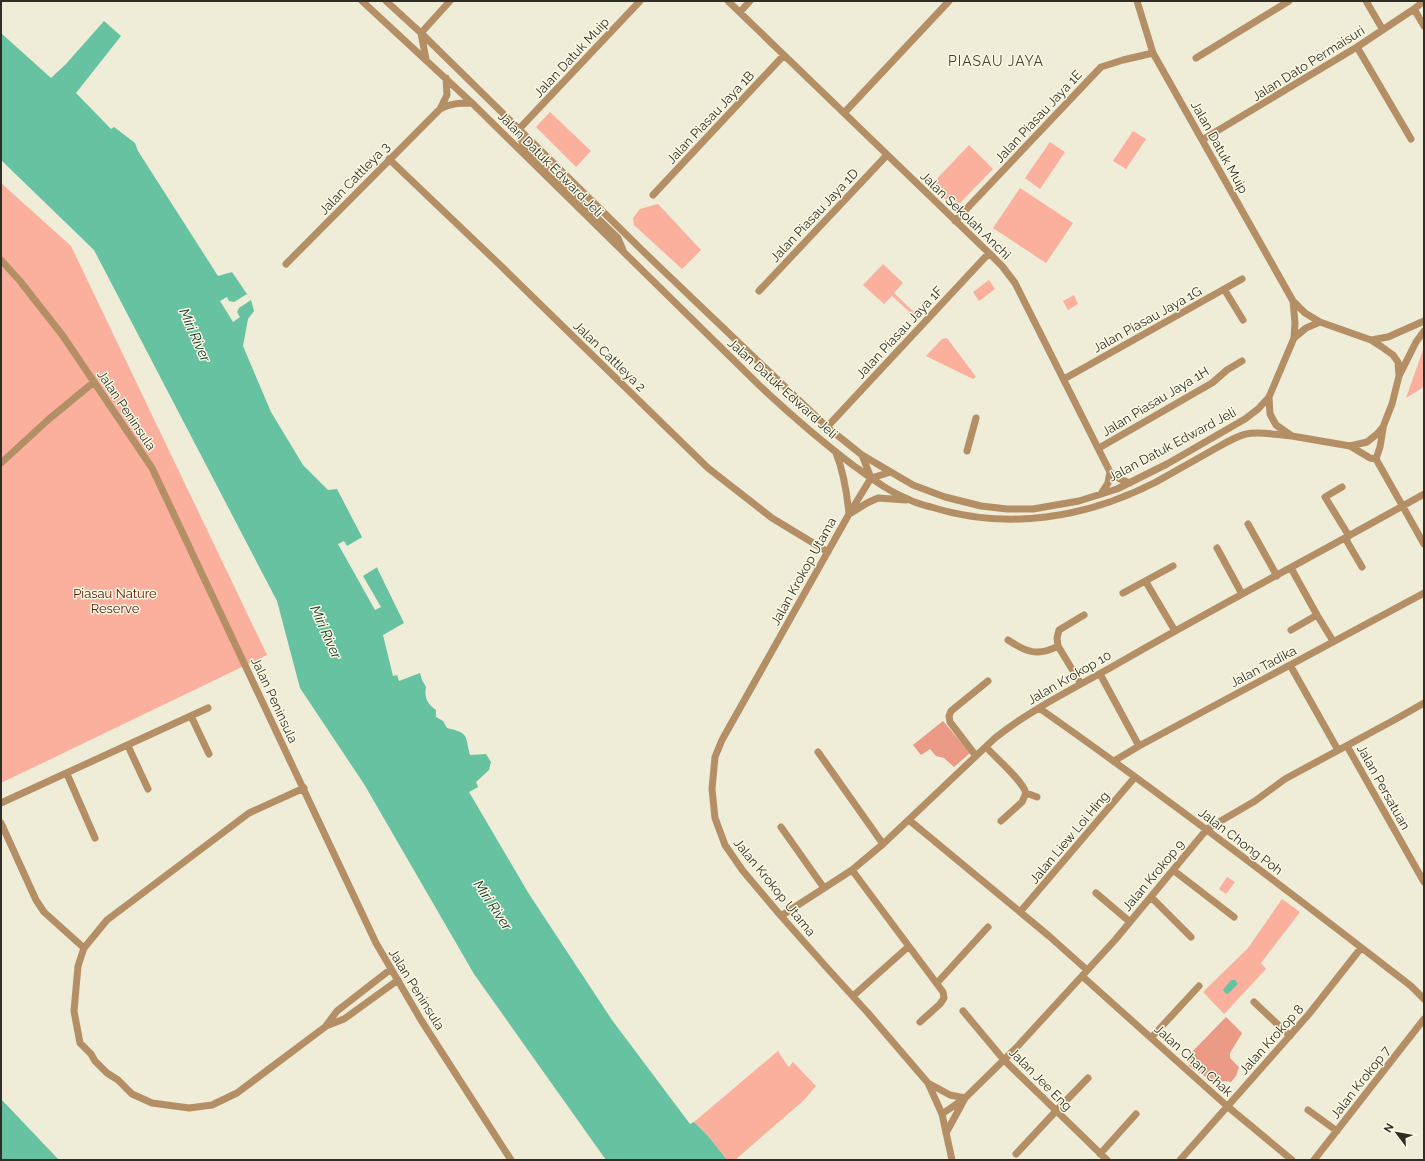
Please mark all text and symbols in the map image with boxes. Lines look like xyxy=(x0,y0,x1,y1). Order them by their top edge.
street label: Jalan Datuk Muip xyxy=(531,14,612,100)
street label: Jalan Dato Permaisuri xyxy=(1249,23,1367,104)
district label: PIASAU JAYA xyxy=(948,53,1044,69)
street label: Jalan Piasau Jaya 1E xyxy=(992,67,1085,166)
street label: Jalan Piasau Jaya 1B xyxy=(664,68,757,167)
street label: Jalan Datuk Muip xyxy=(1188,98,1251,196)
street label: Jalan Datuk Edward Jeli xyxy=(495,109,606,220)
street label: Jalan Cattleya 3 xyxy=(316,139,393,218)
street label: Jalan Piasau Jaya 1D xyxy=(767,166,861,265)
street label: Jalan Sekolah Anchi xyxy=(917,168,1014,262)
street label: Jalan Piasau Jaya 1F xyxy=(853,283,946,381)
street label: Jalan Piasau Jaya 1G xyxy=(1090,283,1204,356)
water label: Miri River xyxy=(176,306,214,365)
street label: Jalan Cattleya 2 xyxy=(570,318,649,395)
street label: Jalan Datuk Edward Jeli xyxy=(725,335,841,442)
street label: Jalan Piasau Jaya 1H xyxy=(1099,364,1212,439)
street label: Jalan Peninsula xyxy=(94,368,159,453)
street label: Jalan Datuk Edward Jeli xyxy=(1106,404,1239,484)
street label: Jalan Krokop Utama xyxy=(768,515,839,628)
park label: Piasau Nature Reserve xyxy=(73,586,157,616)
water label: Miri River xyxy=(307,603,345,662)
street label: Jalan Tadika xyxy=(1228,643,1299,690)
street label: Jalan Krokop 10 xyxy=(1025,647,1114,708)
street label: Jalan Peninsula xyxy=(248,655,301,746)
street label: Jalan Persatuan xyxy=(1354,742,1413,832)
street label: Jalan Liew Loi Hing xyxy=(1027,788,1112,886)
street label: Jalan Chong Poh xyxy=(1196,805,1286,878)
street label: Jalan Krokop Utama xyxy=(731,836,819,939)
street label: Jalan Krokop 9 xyxy=(1119,836,1188,914)
water label: Miri River xyxy=(470,877,516,934)
street label: Jalan Peninsula xyxy=(386,946,448,1033)
street label: Jalan Krokop 8 xyxy=(1236,1001,1307,1077)
street label: Jalan Chan Chak xyxy=(1152,1021,1236,1099)
street label: Jalan Krokop 7 xyxy=(1327,1043,1393,1122)
street label: Jalan Jee Eng xyxy=(1006,1045,1075,1114)
north arrow xyxy=(1377,1113,1417,1153)
text: N xyxy=(1381,1121,1397,1135)

